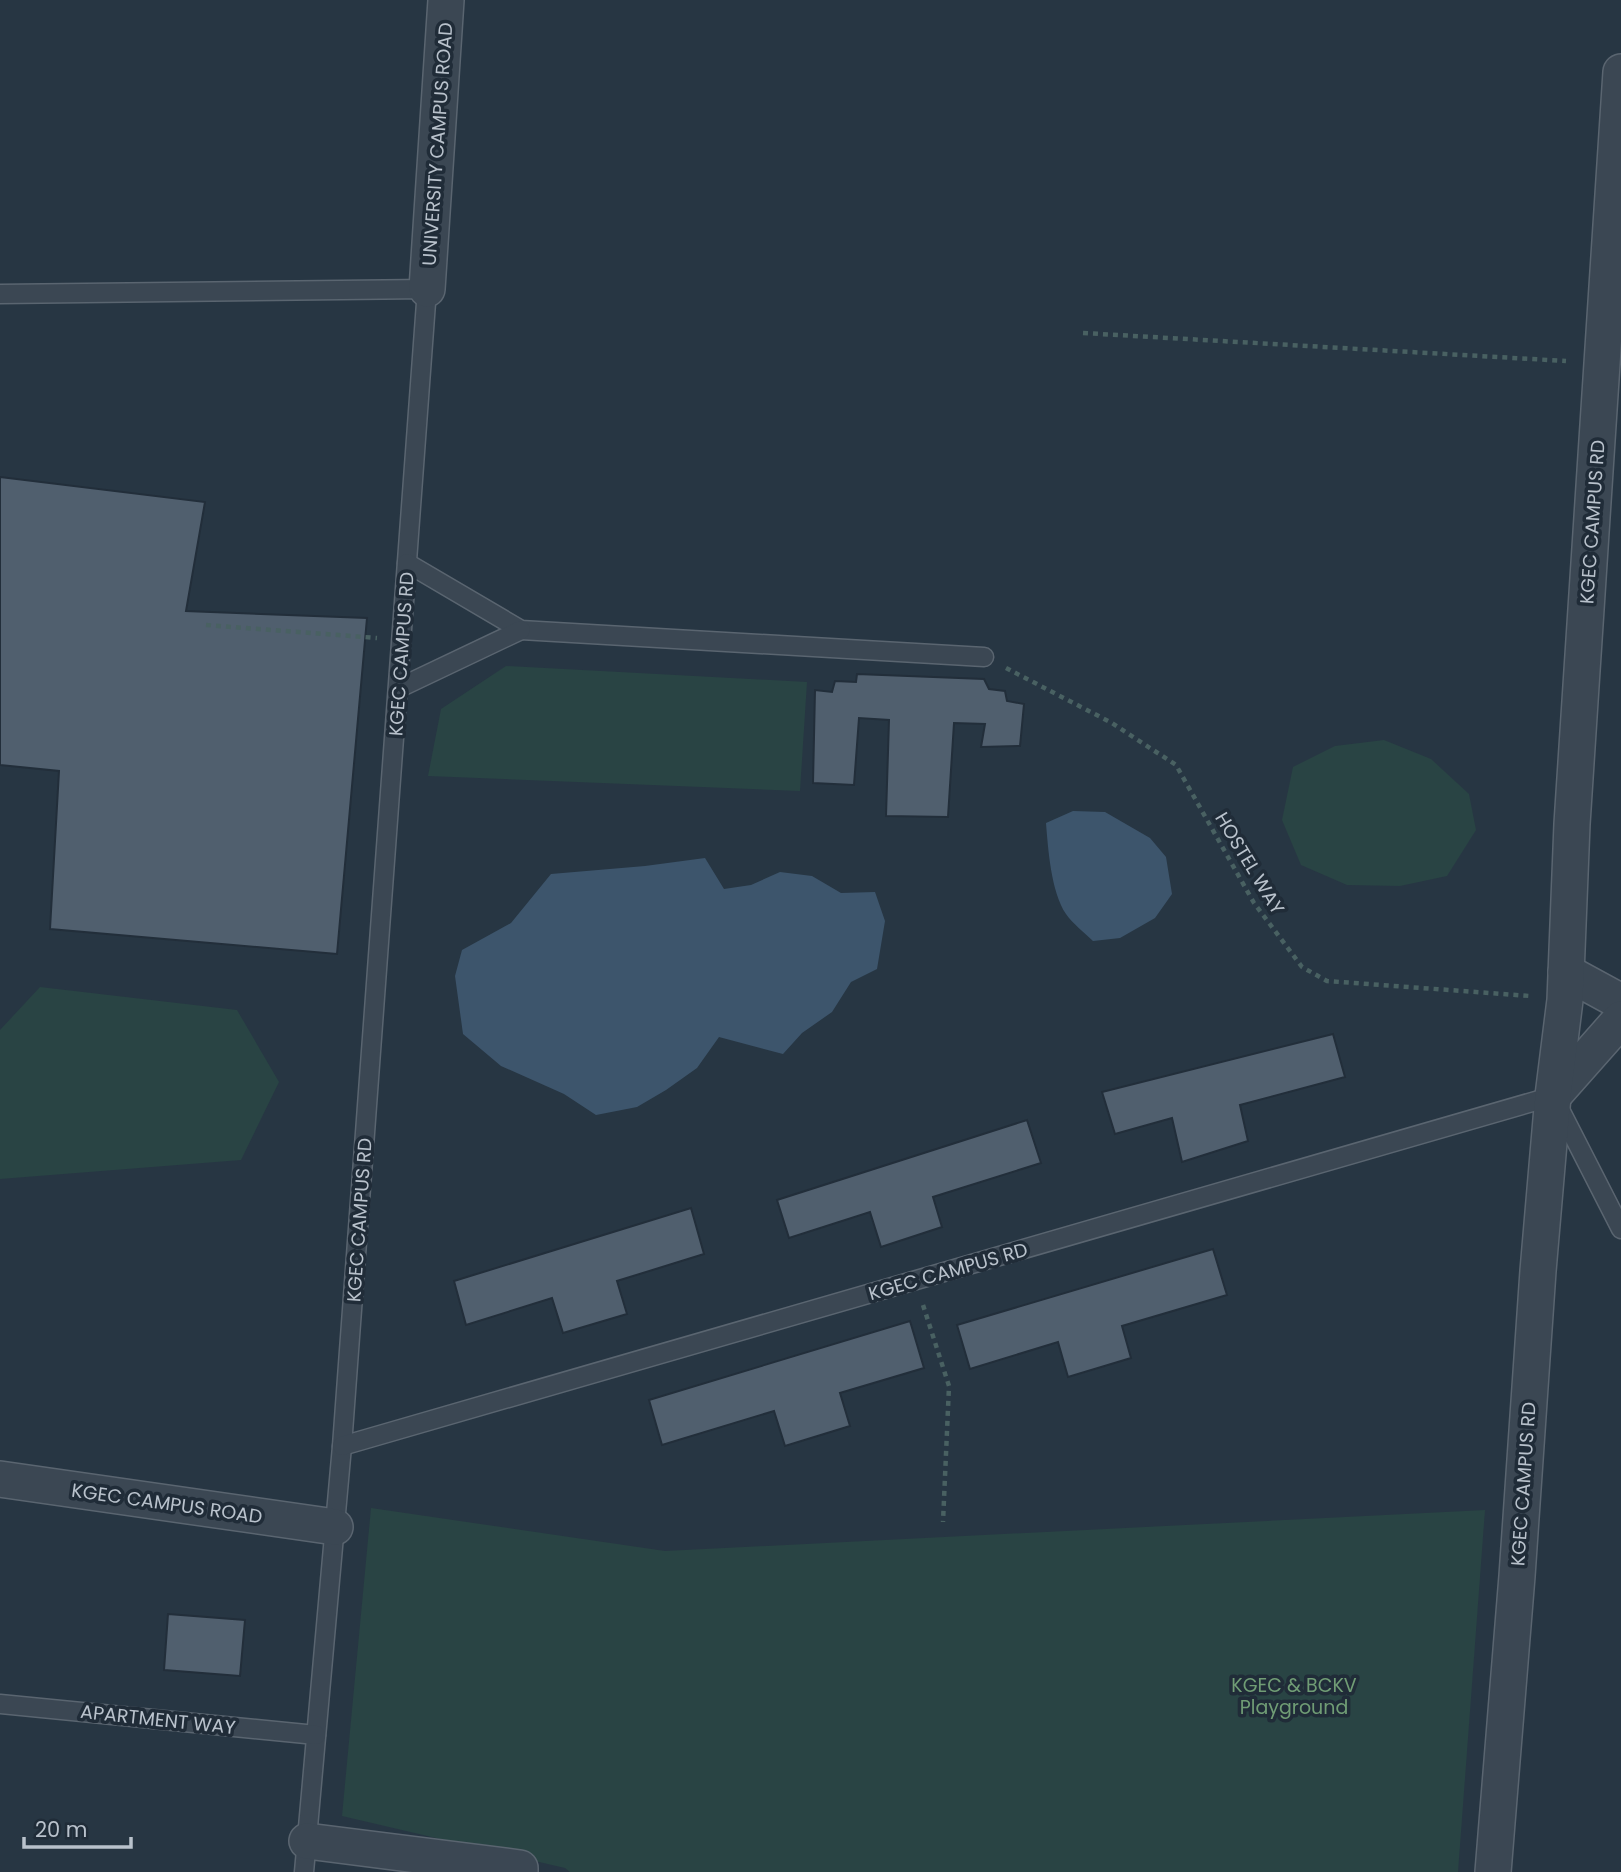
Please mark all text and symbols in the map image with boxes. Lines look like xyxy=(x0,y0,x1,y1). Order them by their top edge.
street label: UNIVERSITY CAMPUS ROAD xyxy=(416,21,459,267)
street label: KGEC CAMPUS RD xyxy=(1573,439,1612,605)
street label: KGEC CAMPUS RD xyxy=(382,571,421,737)
street label: HOSTEL WAY xyxy=(1208,807,1291,919)
street label: KGEC CAMPUS RD xyxy=(340,1137,379,1303)
street label: KGEC CAMPUS RD xyxy=(865,1236,1031,1307)
street label: KGEC CAMPUS RD xyxy=(1504,1401,1543,1567)
street label: KGEC CAMPUS ROAD xyxy=(70,1477,264,1530)
park label: KGEC & BCKV Playground xyxy=(1231,1672,1357,1721)
street label: APARTMENT WAY xyxy=(79,1698,237,1741)
scale bar xyxy=(24,1806,131,1850)
text: 20 m xyxy=(35,1815,88,1844)

